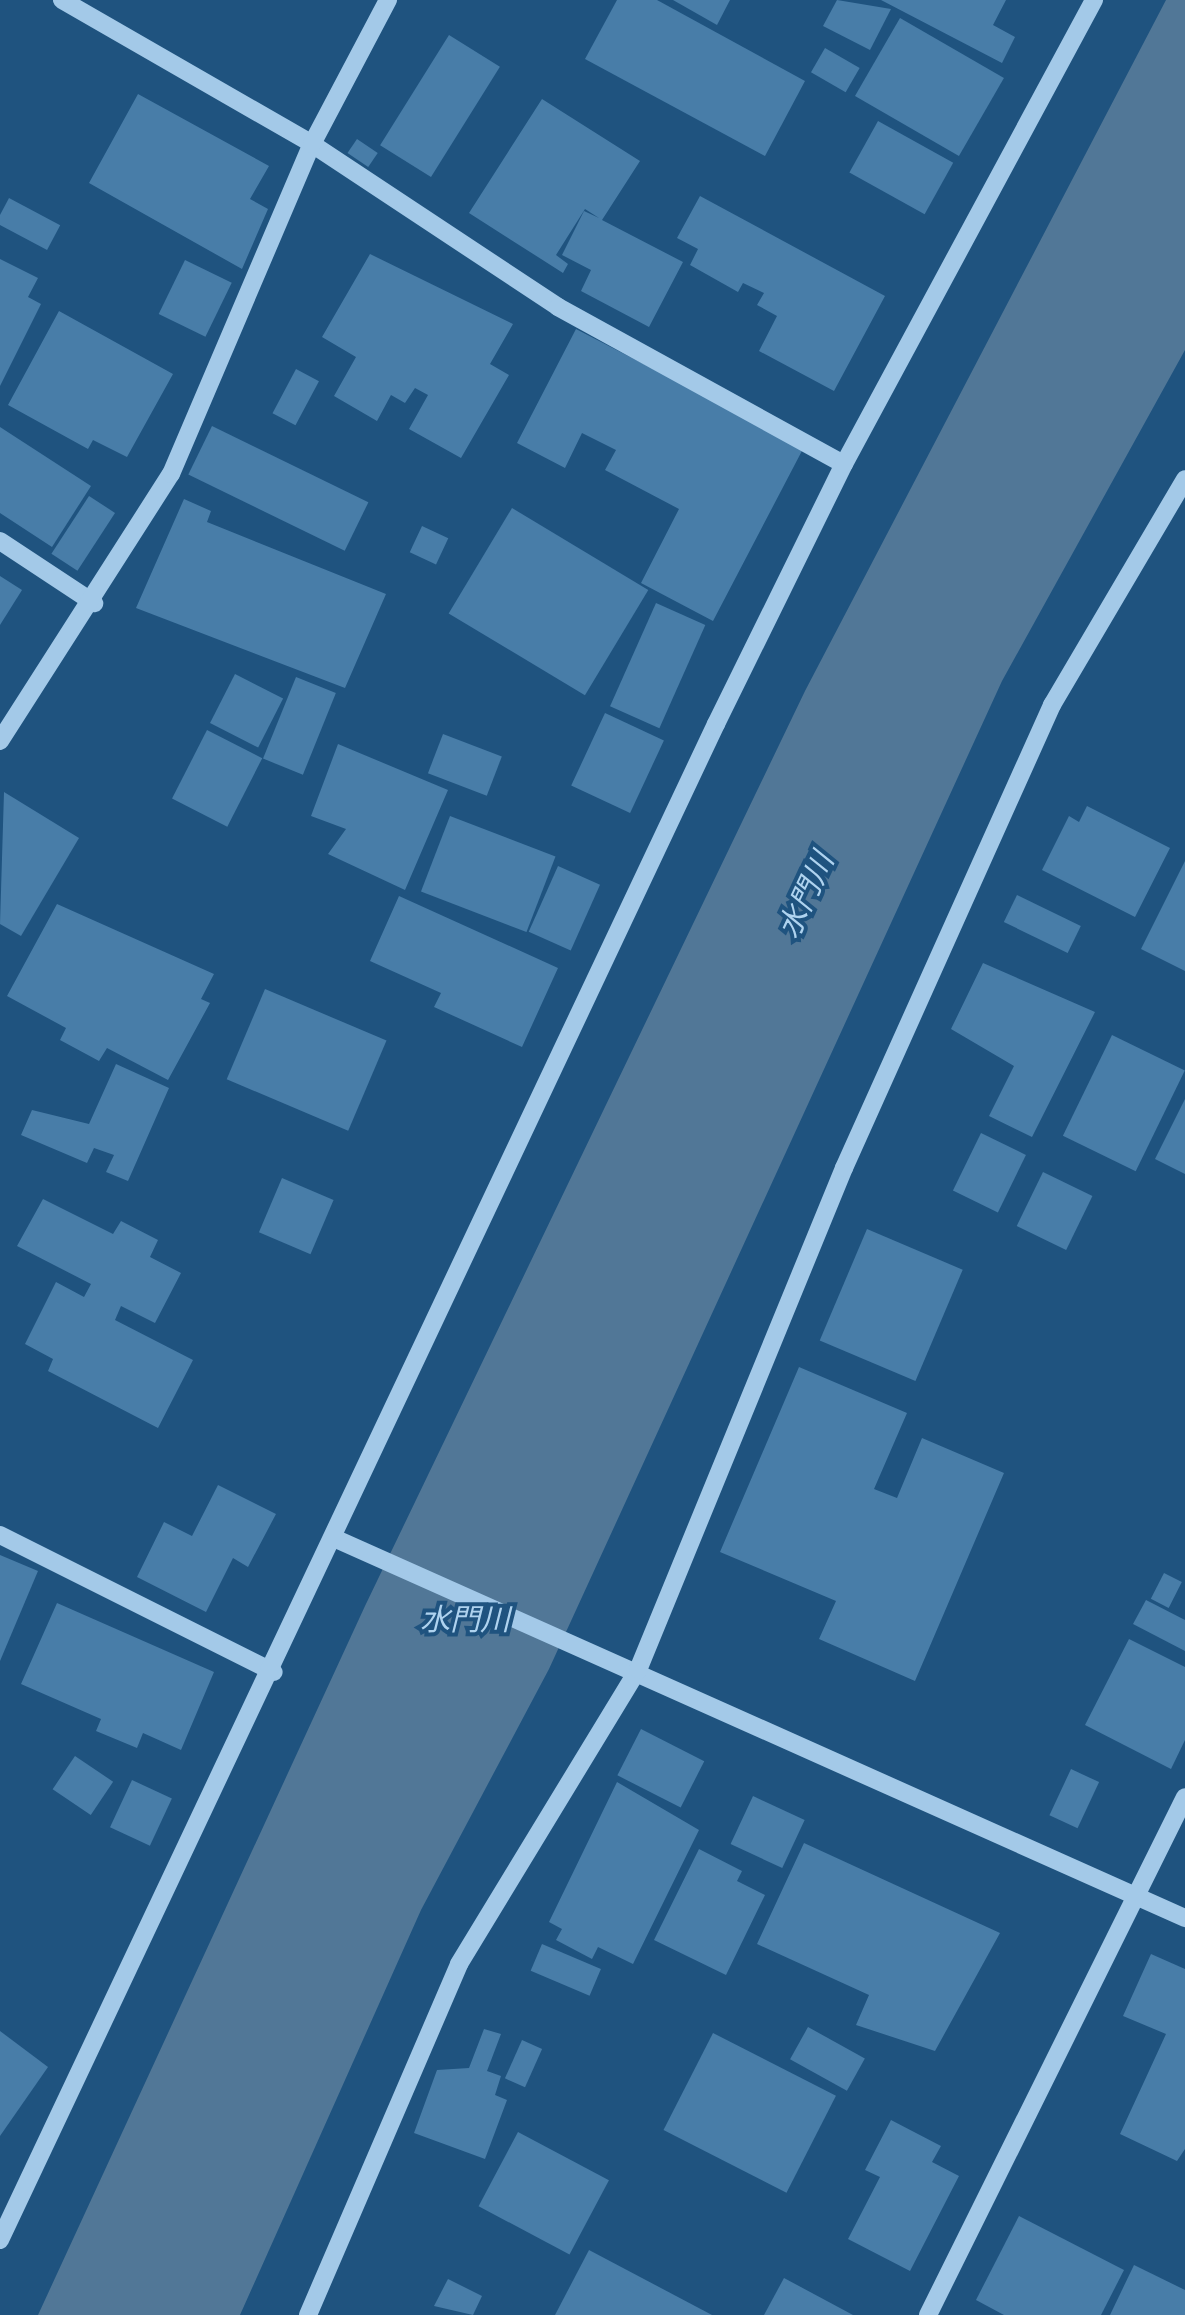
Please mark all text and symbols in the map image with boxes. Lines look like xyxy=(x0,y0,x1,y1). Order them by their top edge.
water label: 水門川 xyxy=(772,848,842,944)
water label: 水門川 xyxy=(420,1603,510,1639)

